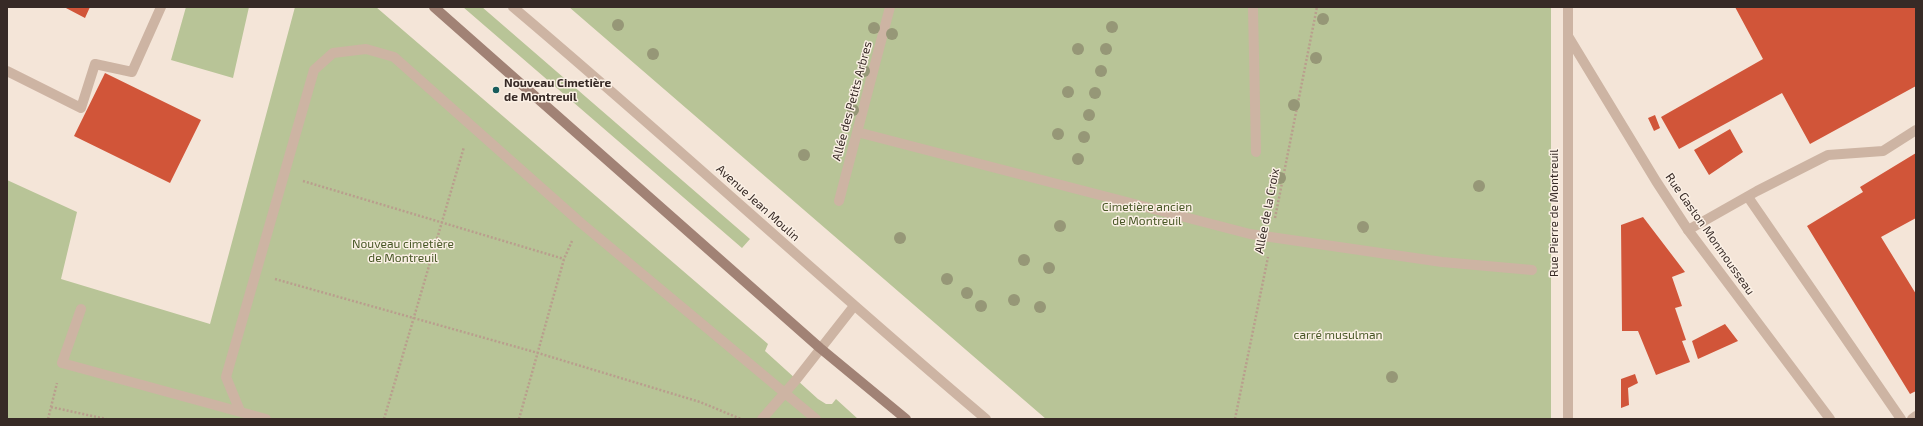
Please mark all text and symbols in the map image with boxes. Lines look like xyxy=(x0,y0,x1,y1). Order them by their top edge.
street label: Allée des Petits Arbres xyxy=(829,40,875,162)
place label: Nouveau Cimetière de Montreuil xyxy=(504,76,611,104)
marker: Nouveau Cimetière de Montreuil xyxy=(491,85,501,95)
street label: Rue Pierre de Montreuil xyxy=(1547,149,1561,277)
street label: Avenue Jean Moulin xyxy=(713,162,803,244)
street label: Allée de la Croix xyxy=(1252,167,1282,255)
street label: Rue Gaston Monmousseau xyxy=(1662,170,1758,298)
park label: Cimetière ancien de Montreuil xyxy=(1102,200,1192,228)
park label: Nouveau cimetière de Montreuil xyxy=(352,237,454,265)
park label: carré musulman xyxy=(1294,328,1382,342)

